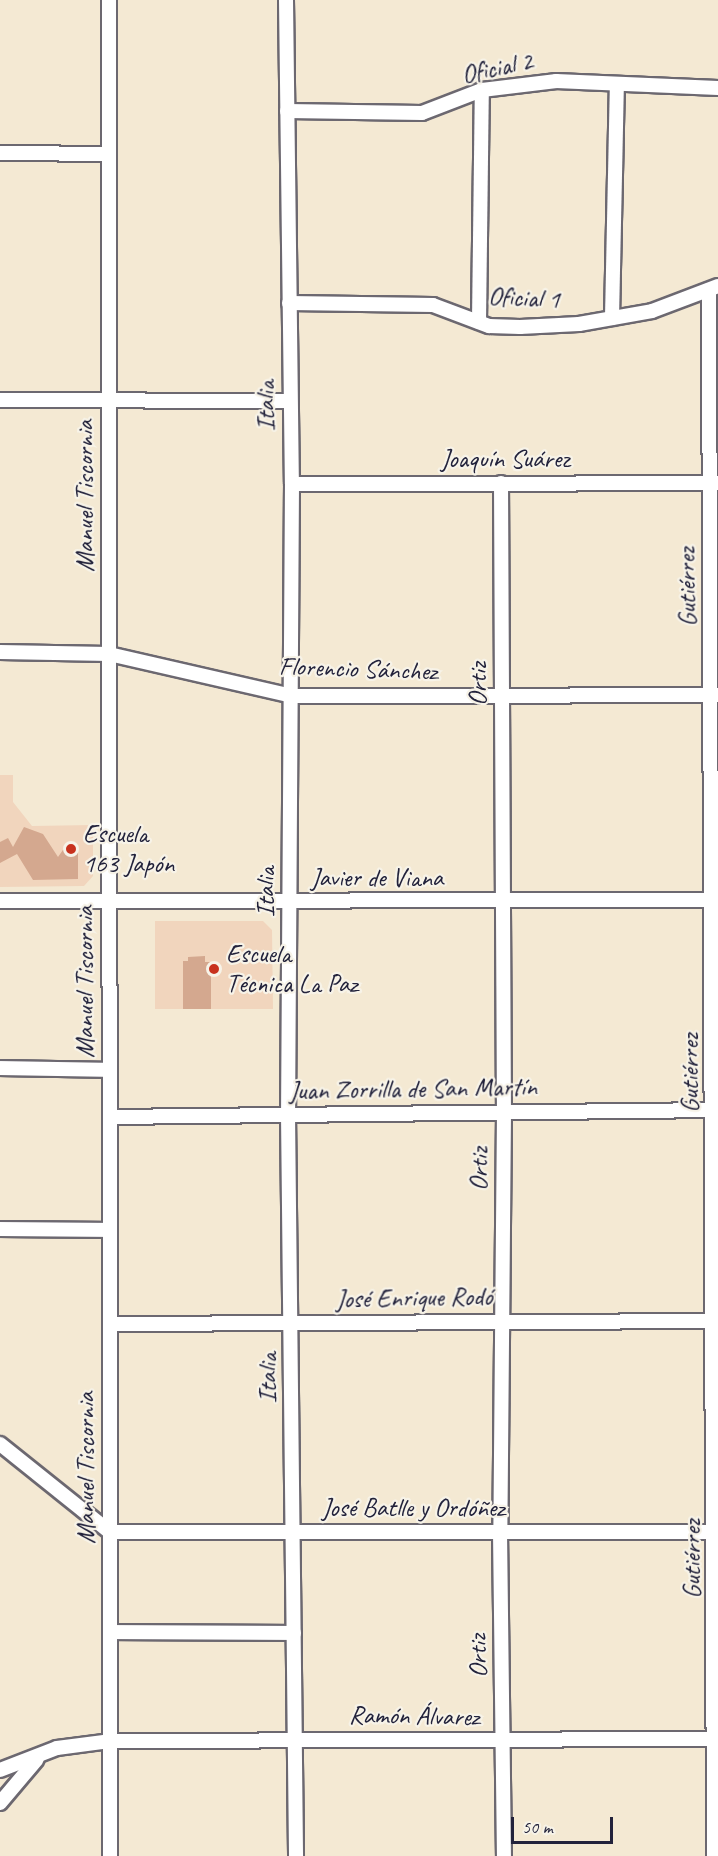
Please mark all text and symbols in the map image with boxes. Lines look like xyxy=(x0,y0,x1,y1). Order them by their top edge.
street label: Oficial 2 xyxy=(459,45,535,91)
street label: Oficial 1 xyxy=(487,281,561,315)
street label: Italia xyxy=(250,380,282,432)
street label: Manuel Tiscornia xyxy=(69,420,101,572)
street label: Joaquín Suárez xyxy=(441,443,569,475)
street label: Gutiérrez xyxy=(671,547,703,627)
street label: Florencio Sánchez xyxy=(278,651,438,687)
street label: Ortiz xyxy=(462,662,494,706)
place label: Escuela 163 Japón xyxy=(83,818,174,880)
marker: Escuela 163 Japón xyxy=(64,842,78,856)
street label: Javier de Viana xyxy=(311,862,443,894)
street label: Italia xyxy=(250,867,282,917)
street label: Manuel Tiscornia xyxy=(69,906,101,1058)
place label: Escuela Técnica La Paz xyxy=(226,938,358,1000)
marker: Escuela Técnica La Paz xyxy=(207,962,221,976)
street label: Gutiérrez xyxy=(674,1033,706,1113)
street label: Juan Zorrilla de San Martín xyxy=(289,1071,537,1107)
street label: Ortiz xyxy=(463,1147,495,1191)
street label: José Enrique Rodó xyxy=(335,1281,493,1315)
street label: Italia xyxy=(252,1353,284,1403)
street label: Manuel Tiscornia xyxy=(70,1392,102,1544)
street label: José Batlle y Ordóñez xyxy=(322,1492,504,1524)
street label: Gutiérrez xyxy=(676,1519,708,1599)
street label: Ortiz xyxy=(462,1634,494,1678)
street label: Ramón Álvarez xyxy=(349,1699,479,1733)
scale bar xyxy=(514,1805,616,1843)
text: 50 m xyxy=(522,1816,553,1838)

